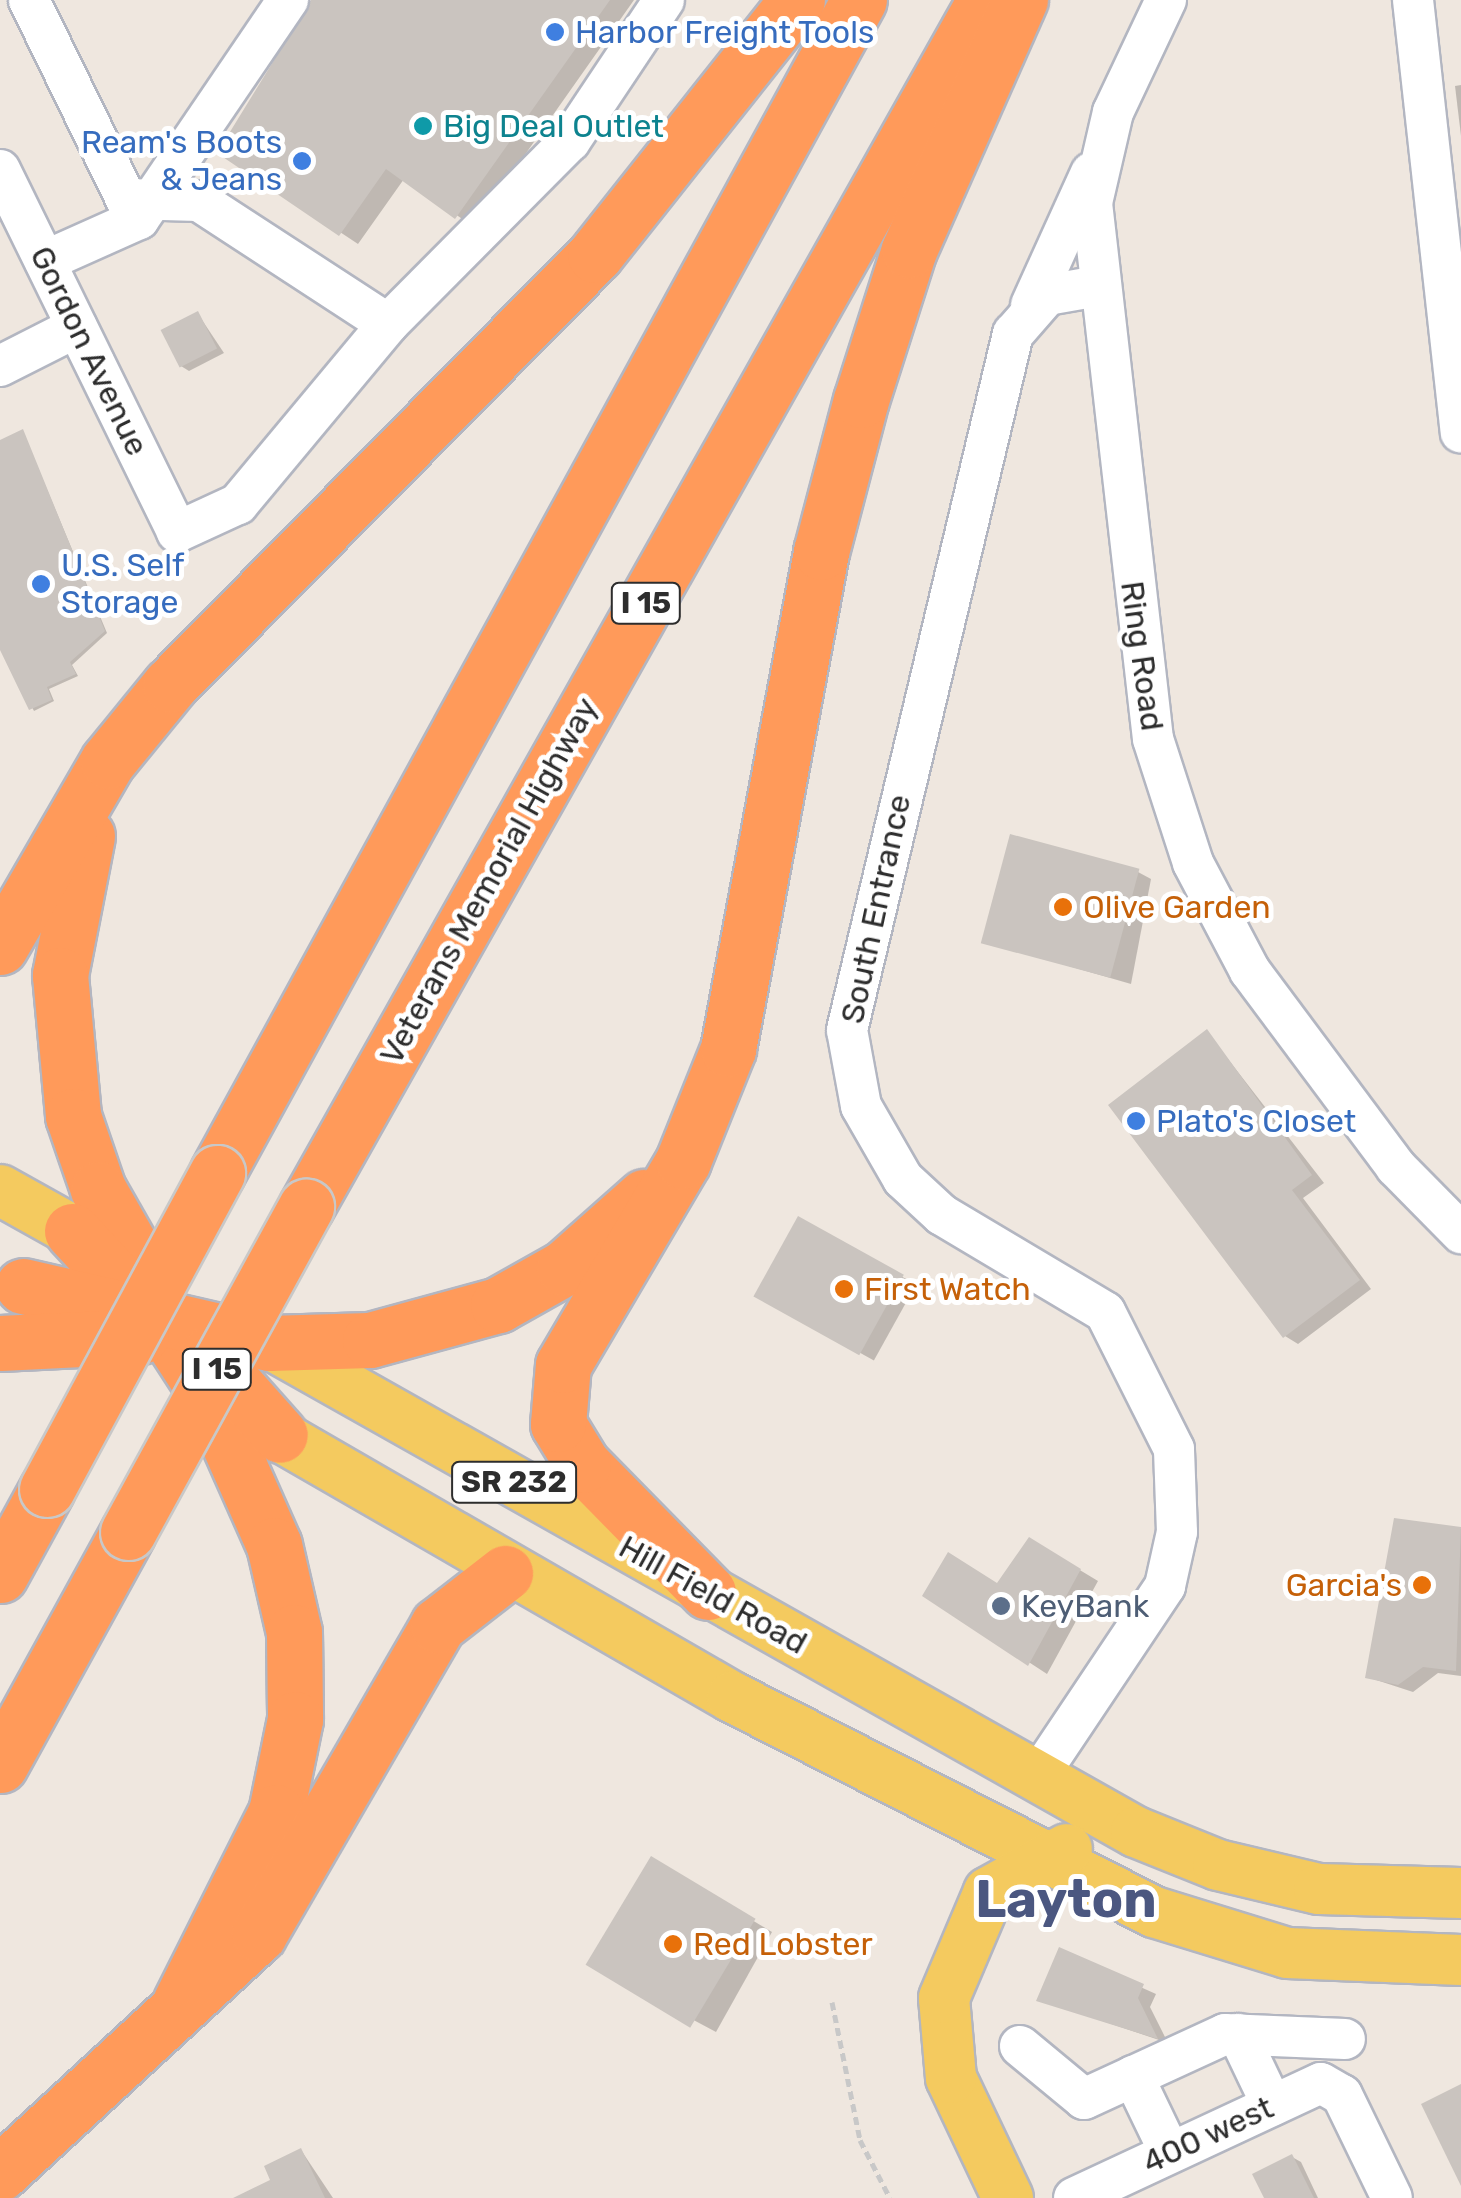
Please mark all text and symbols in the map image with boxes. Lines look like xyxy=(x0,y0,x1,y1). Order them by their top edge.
place label: Harbor Freight Tools xyxy=(575,13,876,51)
marker: Harbor Freight Tools xyxy=(544,21,566,43)
place label: Big Deal Outlet xyxy=(443,107,664,145)
marker: Big Deal Outlet xyxy=(412,115,434,137)
place label: Ream's Boots & Jeans xyxy=(81,124,282,199)
marker: Ream's Boots & Jeans xyxy=(291,150,313,172)
street label: Gordon Avenue xyxy=(22,240,156,462)
place label: U.S. Self Storage xyxy=(61,547,184,622)
marker: U.S. Self Storage xyxy=(30,573,52,595)
road number: I 15 xyxy=(608,578,684,628)
street label: Ring Road xyxy=(1112,579,1172,733)
street label: Veterans Memorial Highway xyxy=(372,691,606,1071)
street label: South Entrance xyxy=(833,791,919,1027)
place label: Olive Garden xyxy=(1083,888,1271,926)
marker: Olive Garden xyxy=(1052,896,1074,918)
place label: Plato's Closet xyxy=(1156,1102,1356,1140)
marker: Plato's Closet xyxy=(1125,1110,1147,1132)
place label: First Watch xyxy=(864,1270,1031,1308)
marker: First Watch xyxy=(833,1278,855,1300)
road number: I 15 xyxy=(180,1344,254,1394)
road number: SR 232 xyxy=(449,1457,579,1507)
street label: Hill Field Road xyxy=(612,1528,814,1662)
place label: Garcia's xyxy=(1286,1566,1402,1604)
marker: Garcia's xyxy=(1411,1574,1433,1596)
place label: KeyBank xyxy=(1021,1587,1149,1625)
marker: KeyBank xyxy=(990,1595,1012,1617)
district label: Layton xyxy=(975,1869,1157,1931)
place label: Red Lobster xyxy=(693,1925,873,1963)
marker: Red Lobster xyxy=(662,1933,684,1955)
street label: 400 west xyxy=(1136,2088,1280,2182)

